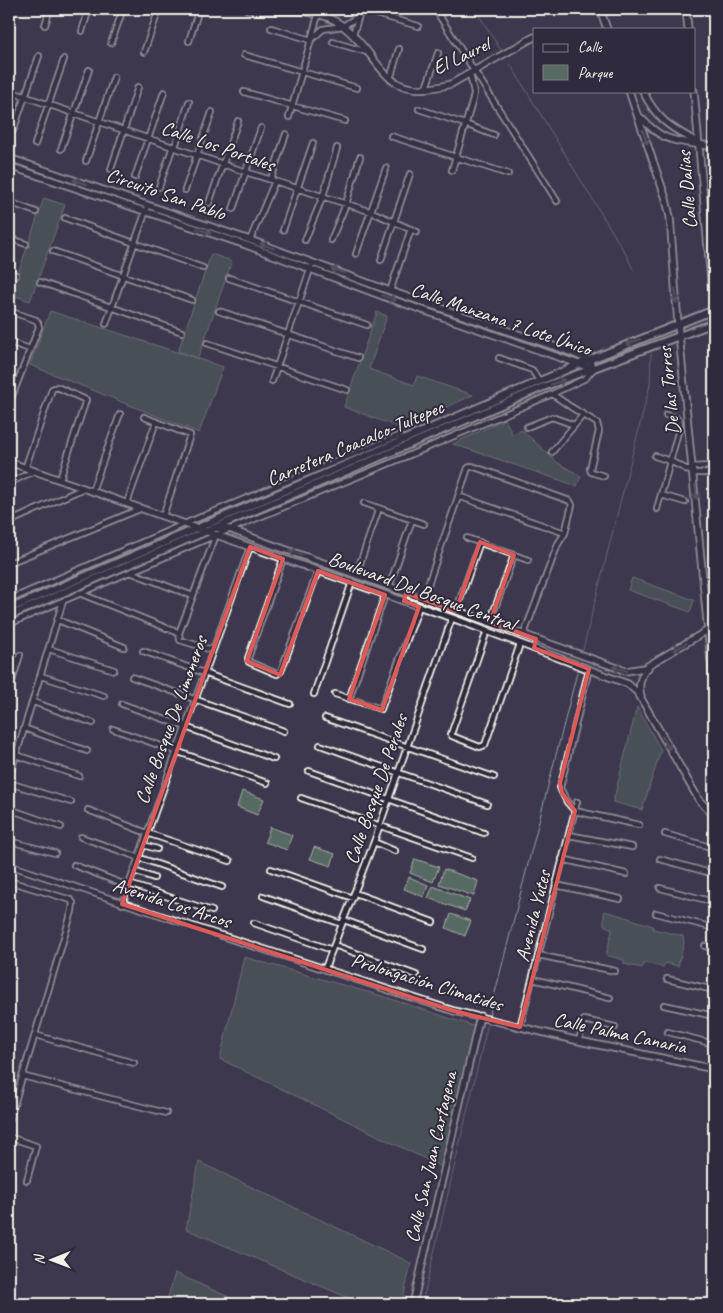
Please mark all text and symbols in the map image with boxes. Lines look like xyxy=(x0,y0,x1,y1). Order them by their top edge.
legend xyxy=(533,28,696,92)
street label: El Laurel xyxy=(428,30,497,81)
text: Calle xyxy=(578,38,603,57)
text: Parque xyxy=(578,64,614,83)
street label: Calle Los Portales xyxy=(158,115,280,178)
one-way arrow xyxy=(641,129,650,145)
street label: Calle Dalias xyxy=(671,148,703,230)
street label: Circuito San Pablo xyxy=(103,162,230,226)
one-way arrow xyxy=(72,177,88,186)
one-way arrow xyxy=(196,227,212,236)
one-way arrow xyxy=(259,241,275,250)
one-way arrow xyxy=(331,266,346,276)
street label: Calle Manzana 7 Lote Único xyxy=(408,276,596,362)
one-way arrow xyxy=(671,287,681,303)
one-way arrow xyxy=(381,294,396,303)
one-way arrow xyxy=(626,338,641,348)
street label: De las Torres xyxy=(652,344,686,436)
one-way arrow xyxy=(550,377,565,386)
street label: Carretera Coacalco-Tultepec xyxy=(263,394,448,492)
one-way arrow xyxy=(691,484,701,500)
street label: Boulevard Del Bosque Central xyxy=(325,546,522,638)
one-way arrow xyxy=(289,548,304,557)
street label: Calle Bosque De Limoneros xyxy=(129,631,214,807)
one-way arrow xyxy=(674,642,688,652)
one-way arrow xyxy=(613,664,629,673)
street label: Calle Bosque De Perales xyxy=(339,709,414,867)
one-way arrow xyxy=(661,735,671,750)
street label: Avenida Yutes xyxy=(510,866,557,964)
street label: Avenida Los Arcos xyxy=(110,872,236,934)
street label: Prolongación Climatides xyxy=(348,947,508,1018)
street label: Calle Palma Canaria xyxy=(551,1007,691,1060)
street label: Calle San Juan Cartagena xyxy=(399,1067,463,1245)
north arrow xyxy=(28,1236,78,1286)
text: N xyxy=(31,1253,48,1265)

